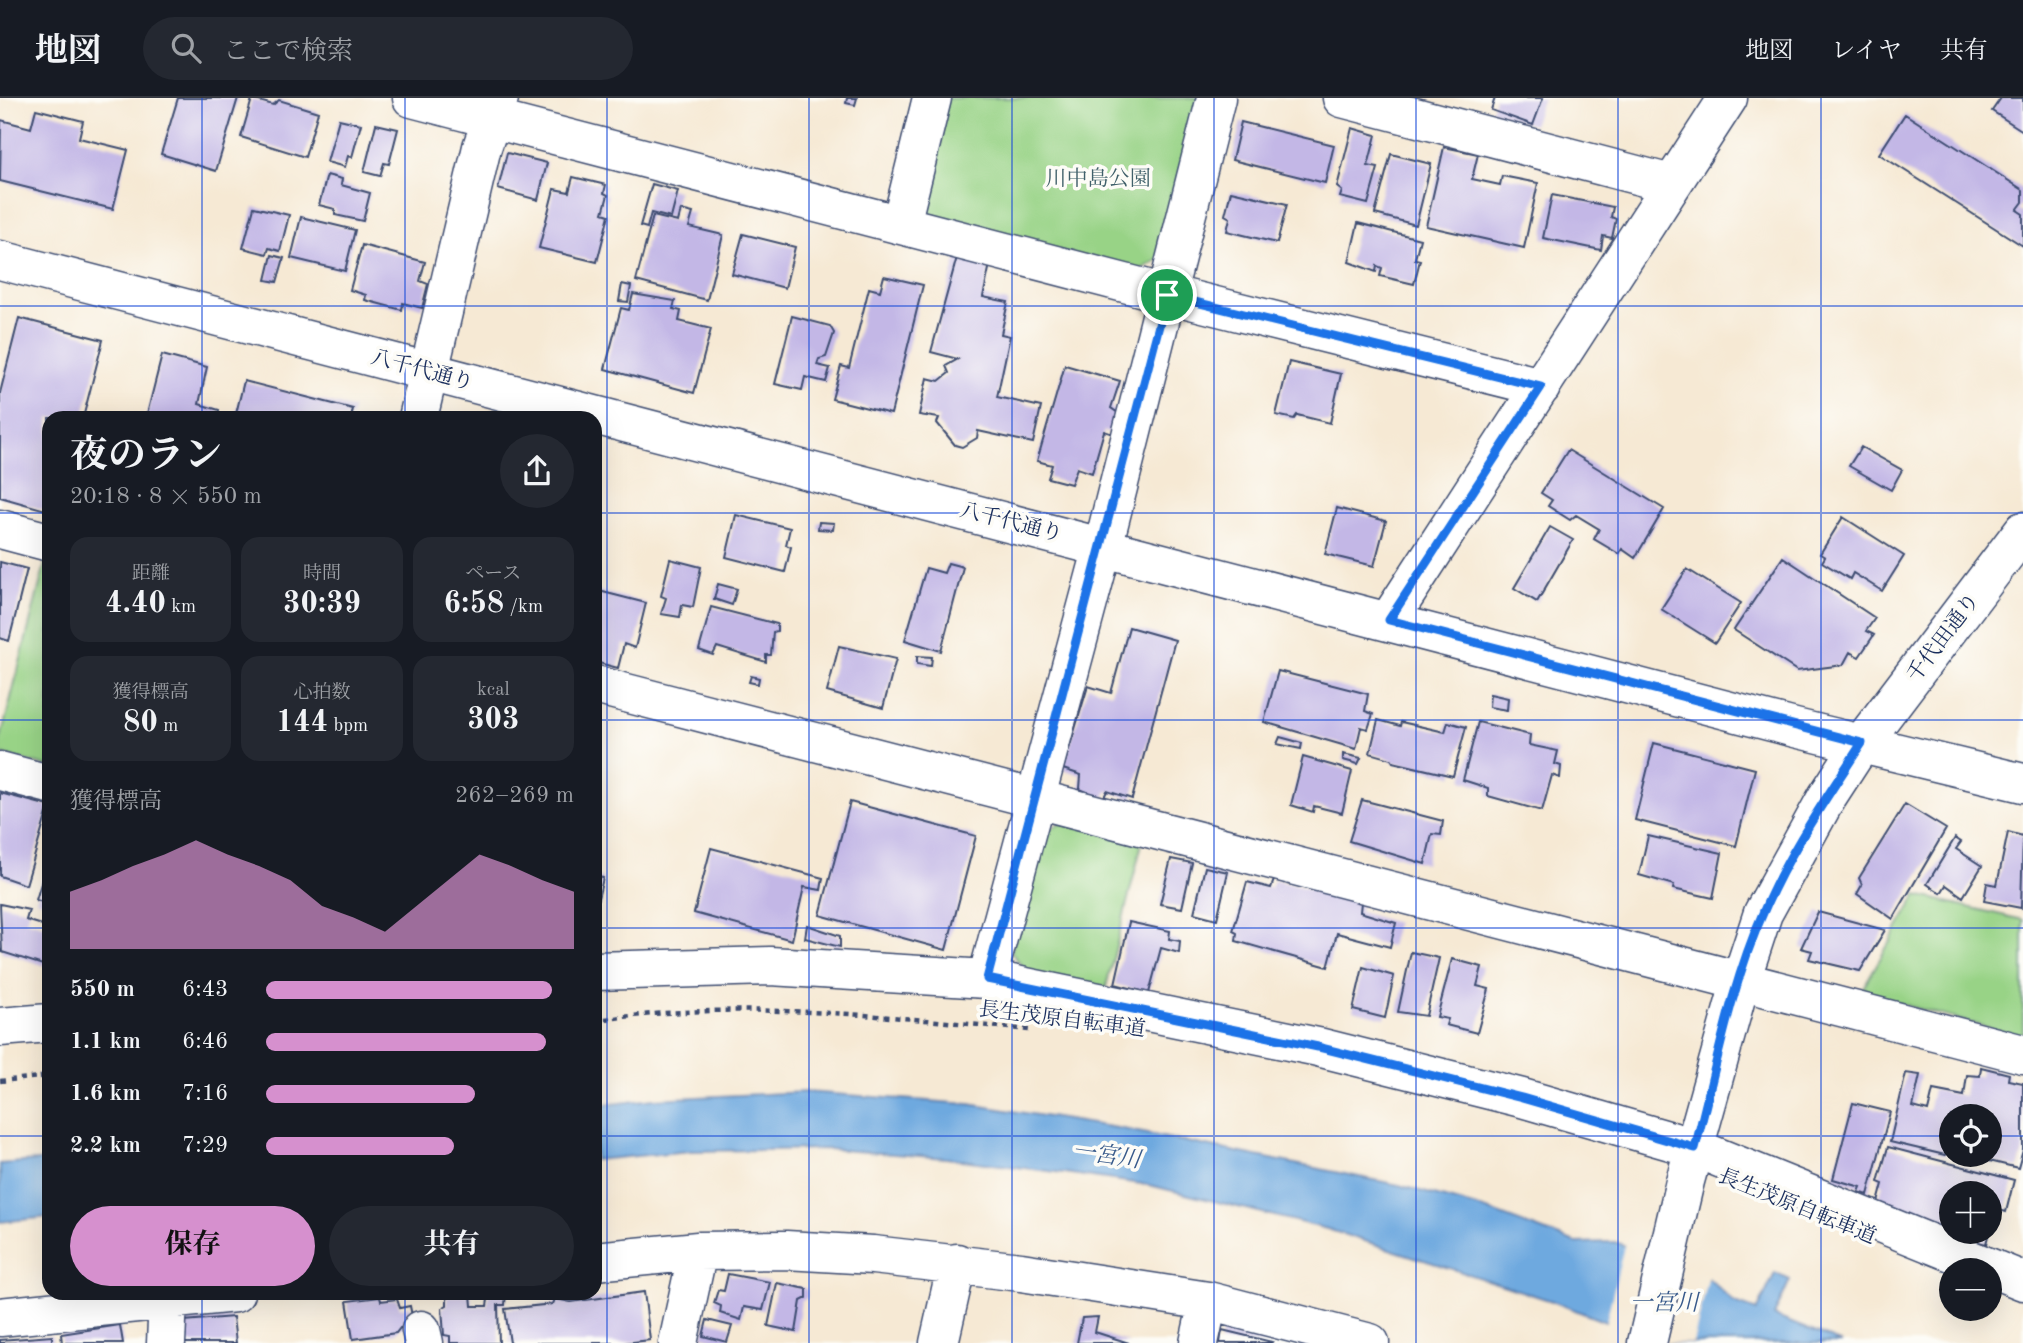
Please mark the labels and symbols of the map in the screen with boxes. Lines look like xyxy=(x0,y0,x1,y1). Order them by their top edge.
park label: 川中島公園 xyxy=(1046,167,1151,190)
pin xyxy=(1137,265,1197,325)
street label: 八千代通り xyxy=(369,345,476,395)
street label: 八千代通り xyxy=(958,498,1065,546)
street label: 千代田通り xyxy=(1902,589,1984,686)
street label: 長生茂原自転車道 xyxy=(977,997,1147,1041)
water label: 一宮川 xyxy=(1070,1138,1145,1173)
street label: 長生茂原自転車道 xyxy=(1715,1164,1880,1248)
water label: 一宮川 xyxy=(1630,1290,1702,1315)

